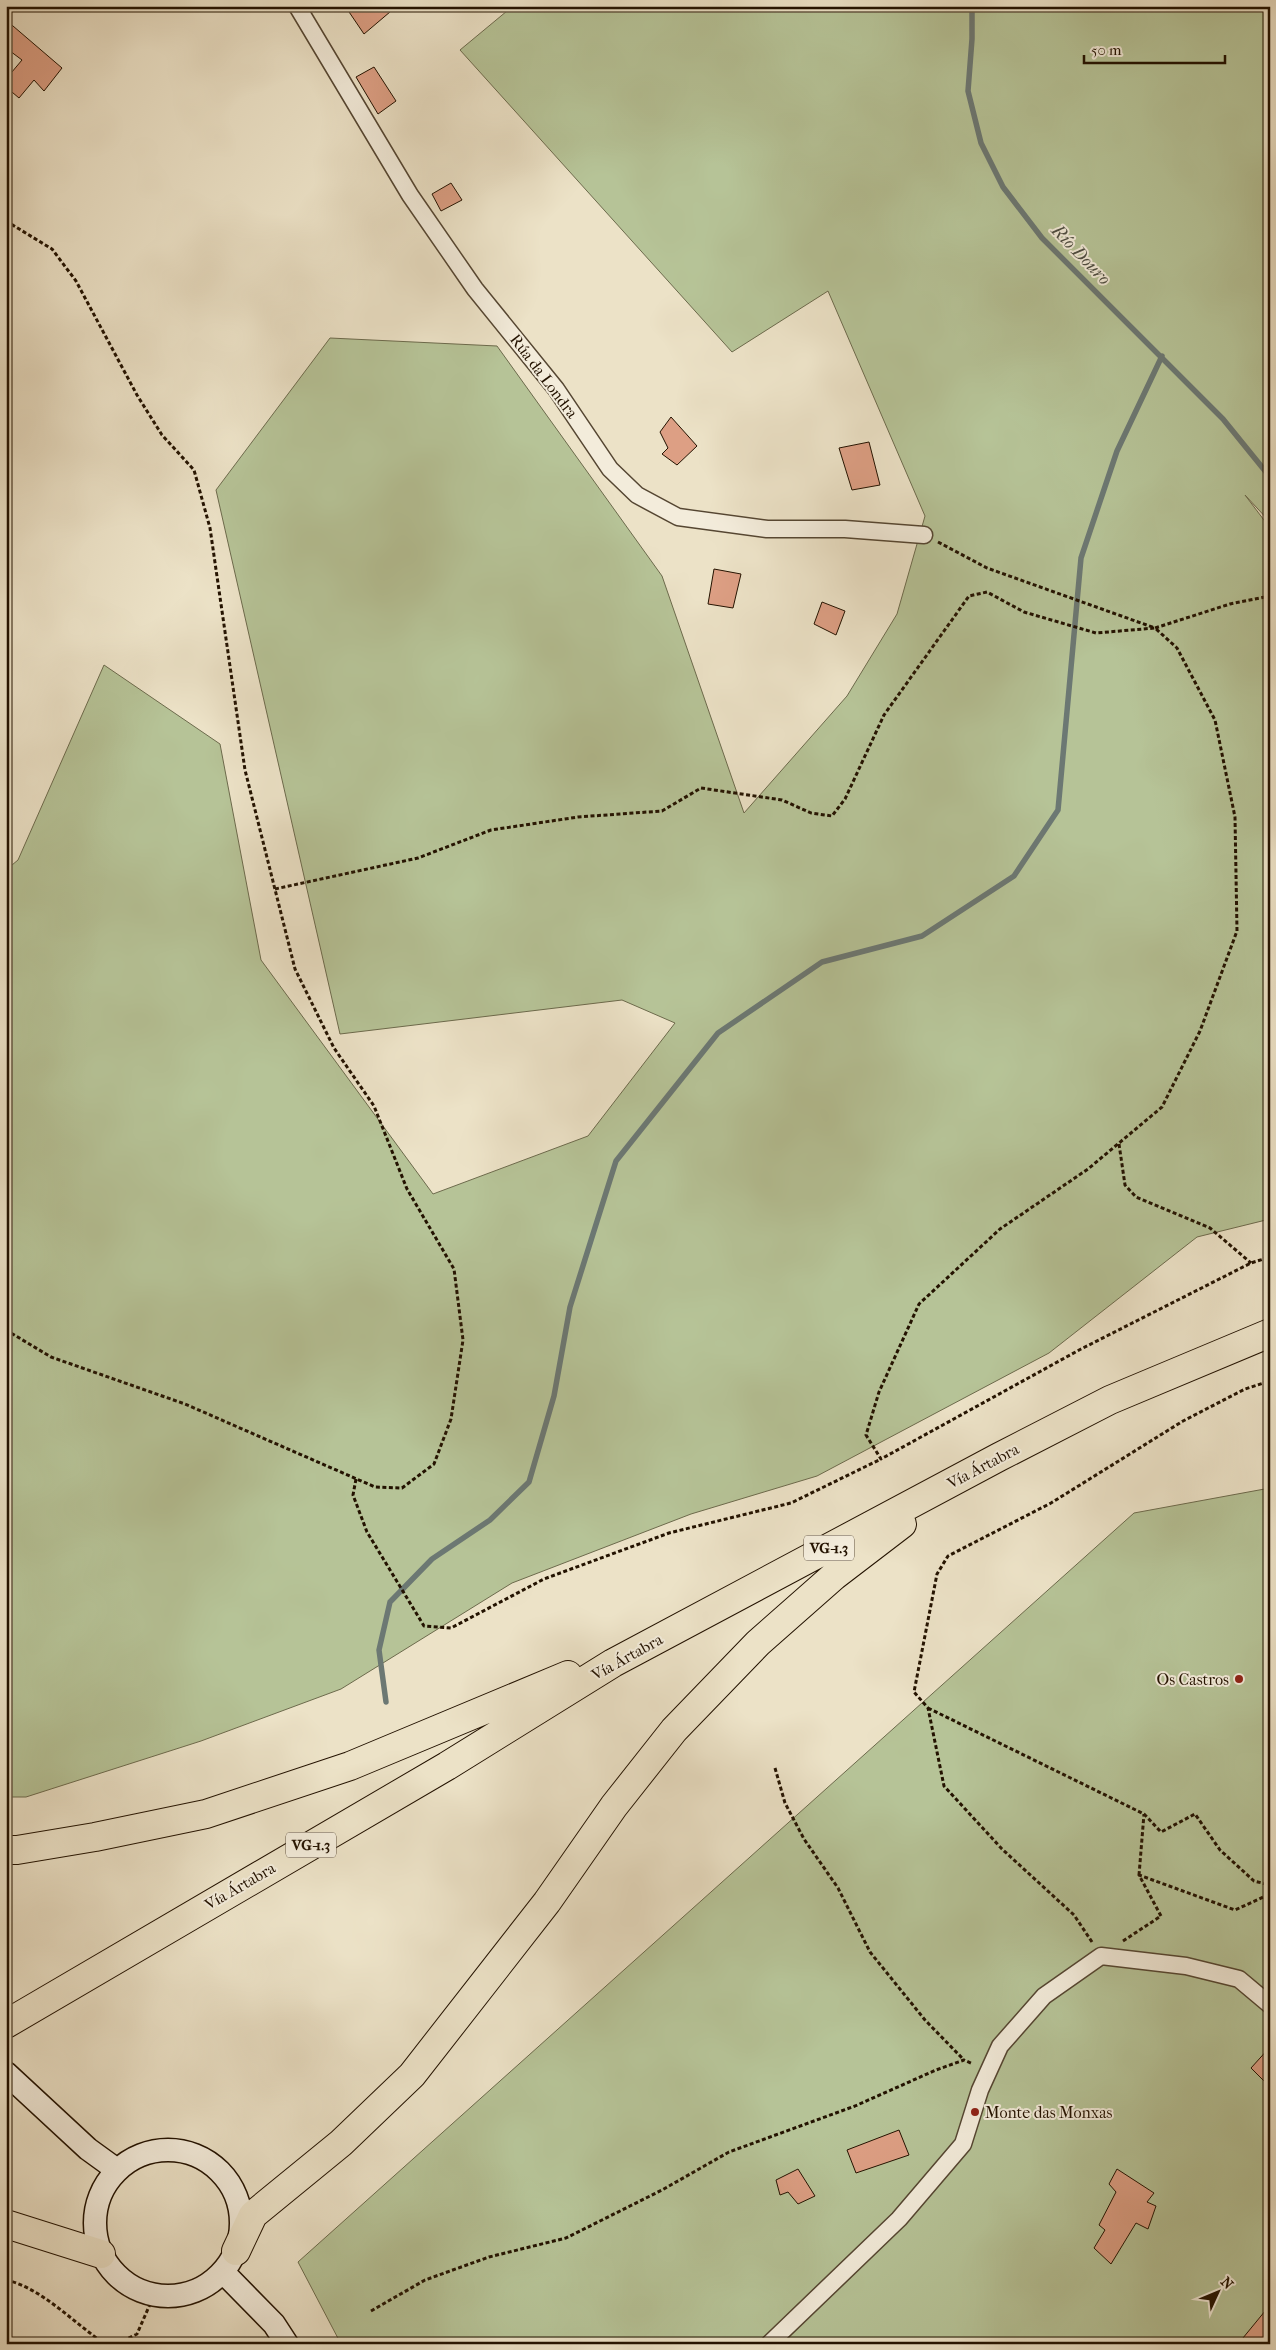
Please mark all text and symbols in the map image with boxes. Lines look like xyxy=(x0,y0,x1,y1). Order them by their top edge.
scale bar xyxy=(1084,32,1225,64)
text: 50 m xyxy=(1091,41,1122,59)
water label: Río Douro xyxy=(1046,220,1115,290)
street label: Rúa da Londra xyxy=(506,330,582,422)
street label: Vía Ártabra xyxy=(943,1438,1023,1493)
road number: VG-1.3 xyxy=(804,1536,854,1560)
street label: Vía Ártabra xyxy=(587,1628,666,1685)
place label: Os Castros xyxy=(1156,1670,1229,1689)
marker: Os Castros xyxy=(1233,1673,1245,1685)
road number: VG-1.3 xyxy=(286,1832,336,1858)
street label: Vía Ártabra xyxy=(200,1857,279,1914)
place label: Monte das Monxas xyxy=(985,2103,1113,2122)
marker: Monte das Monxas xyxy=(969,2106,981,2118)
north arrow xyxy=(1194,2268,1244,2318)
text: N xyxy=(1217,2274,1237,2293)

